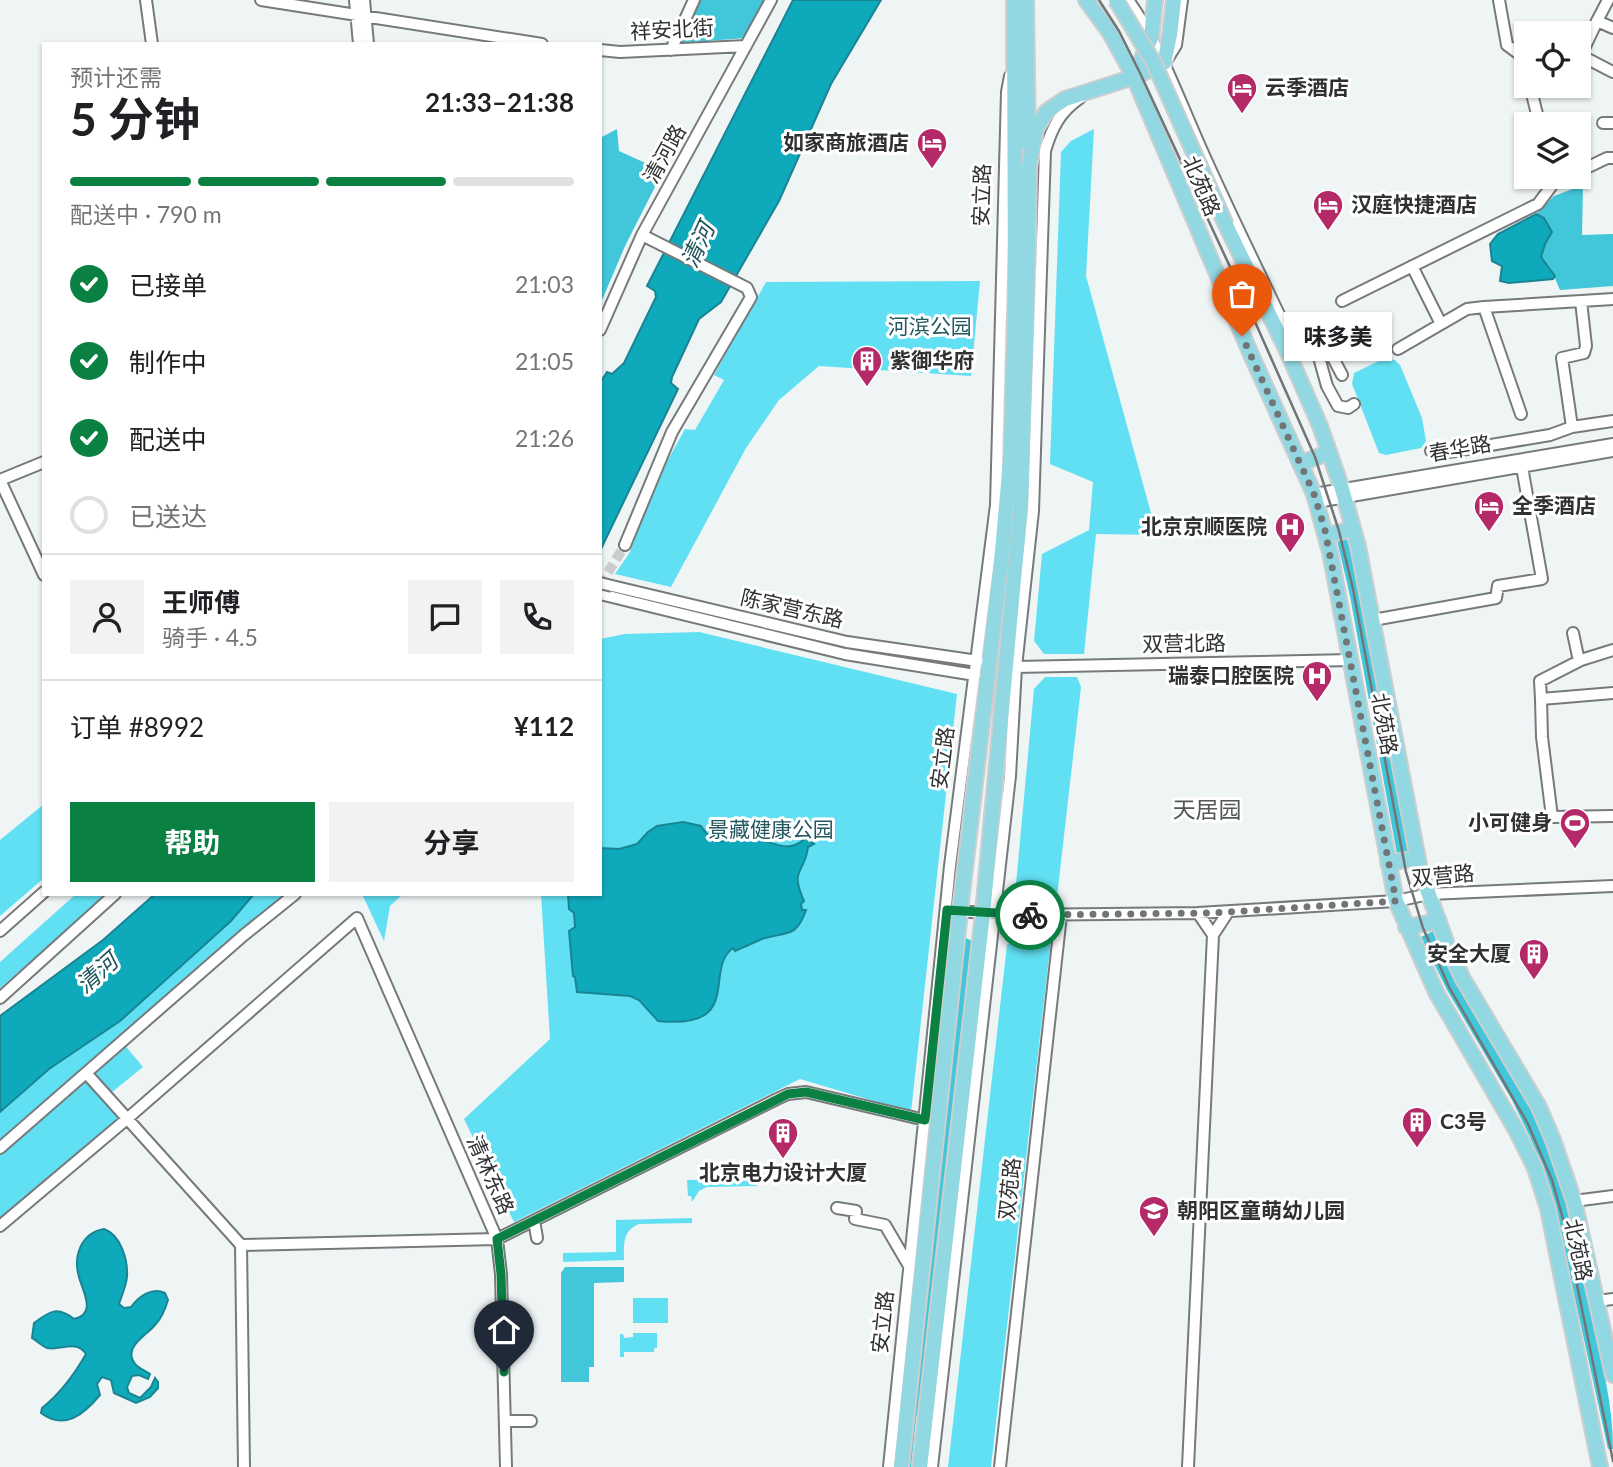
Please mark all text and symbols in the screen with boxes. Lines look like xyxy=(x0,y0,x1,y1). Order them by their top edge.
street label: 祥安北街 xyxy=(629,14,715,43)
map controls xyxy=(1514,21,1591,189)
button: locate xyxy=(1514,21,1591,98)
text: 预计还需 xyxy=(70,63,162,91)
hotel icon: 云季酒店 xyxy=(1225,71,1259,115)
place label: 云季酒店 xyxy=(1265,74,1349,99)
text: 21:33–21:38 xyxy=(425,86,574,118)
text: 5 分钟 xyxy=(70,91,200,146)
button: layers xyxy=(1514,112,1591,189)
street label: 清河路 xyxy=(637,120,690,187)
hotel icon: 如家商旅酒店 xyxy=(915,126,949,170)
place label: 如家商旅酒店 xyxy=(783,129,909,154)
street label: 北苑路 xyxy=(1179,152,1226,219)
street label: 安立路 xyxy=(967,163,994,227)
hotel icon: 汉庭快捷酒店 xyxy=(1311,188,1345,232)
place label: 汉庭快捷酒店 xyxy=(1351,191,1477,216)
text: 配送中 · 790 m xyxy=(70,200,222,228)
water label: 清河 xyxy=(675,214,721,271)
pin xyxy=(1212,264,1272,336)
icon: check xyxy=(70,265,108,303)
text: 已接单 xyxy=(129,269,207,301)
text: 21:03 xyxy=(515,270,574,298)
icon: bag xyxy=(1223,275,1261,313)
callout: 味多美 xyxy=(1284,312,1392,360)
park label: 河滨公园 xyxy=(888,313,972,338)
text: 味多美 xyxy=(1304,322,1373,350)
icon: check xyxy=(70,342,108,380)
building icon: 紫御华府 xyxy=(850,344,884,388)
text: 制作中 xyxy=(129,346,207,378)
text: 21:05 xyxy=(515,347,574,375)
place label: 紫御华府 xyxy=(890,347,974,372)
icon: check xyxy=(70,419,108,457)
text: 配送中 xyxy=(129,423,207,455)
text: 21:26 xyxy=(515,424,574,452)
street label: 春华路 xyxy=(1427,430,1493,465)
hotel icon: 全季酒店 xyxy=(1472,489,1506,533)
place label: 全季酒店 xyxy=(1512,492,1596,517)
text: 已送达 xyxy=(129,500,207,532)
hospital icon: 北京京顺医院 xyxy=(1273,510,1307,554)
place label: 北京京顺医院 xyxy=(1141,513,1267,538)
button: person xyxy=(70,580,144,654)
button: chat xyxy=(408,580,482,654)
button: phone xyxy=(500,580,574,654)
street label: 陈家营东路 xyxy=(738,584,846,632)
text: 王师傅 xyxy=(162,586,240,618)
text: 骑手 · 4.5 xyxy=(162,623,258,651)
street label: 双营北路 xyxy=(1142,629,1226,656)
hospital icon: 瑞泰口腔医院 xyxy=(1300,659,1334,703)
place label: 瑞泰口腔医院 xyxy=(1168,662,1294,687)
street label: 北苑路 xyxy=(1368,691,1403,757)
text: ¥112 xyxy=(514,710,574,742)
text: 订单 #8992 xyxy=(70,711,204,743)
street label: 安立路 xyxy=(925,725,958,791)
district label: 天居园 xyxy=(1173,795,1242,823)
button: 帮助 xyxy=(70,802,315,882)
button: 分享 xyxy=(329,802,574,882)
sports icon: 小可健身 xyxy=(1558,806,1592,850)
place label: 小可健身 xyxy=(1468,809,1552,834)
park label: 景藏健康公园 xyxy=(708,816,834,841)
street label: 双营路 xyxy=(1410,859,1475,890)
courier xyxy=(995,880,1065,950)
icon: bike xyxy=(1011,896,1049,934)
building icon: 安全大厦 xyxy=(1517,937,1551,981)
place label: 安全大厦 xyxy=(1427,940,1511,965)
water label: 清河 xyxy=(70,944,126,998)
building icon: C3号 xyxy=(1400,1105,1434,1149)
place label: C3号 xyxy=(1440,1108,1487,1133)
building icon: 北京电力设计大厦 xyxy=(766,1116,800,1160)
street label: 清林东路 xyxy=(463,1131,520,1218)
street label: 双苑路 xyxy=(993,1156,1024,1221)
place label: 北京电力设计大厦 xyxy=(699,1159,867,1184)
school or university icon: 朝阳区童萌幼儿园 xyxy=(1137,1194,1171,1238)
place label: 朝阳区童萌幼儿园 xyxy=(1177,1197,1345,1222)
street label: 北苑路 xyxy=(1561,1216,1598,1283)
street label: 安立路 xyxy=(866,1289,897,1354)
pin xyxy=(474,1300,534,1372)
icon: home xyxy=(485,1311,523,1349)

